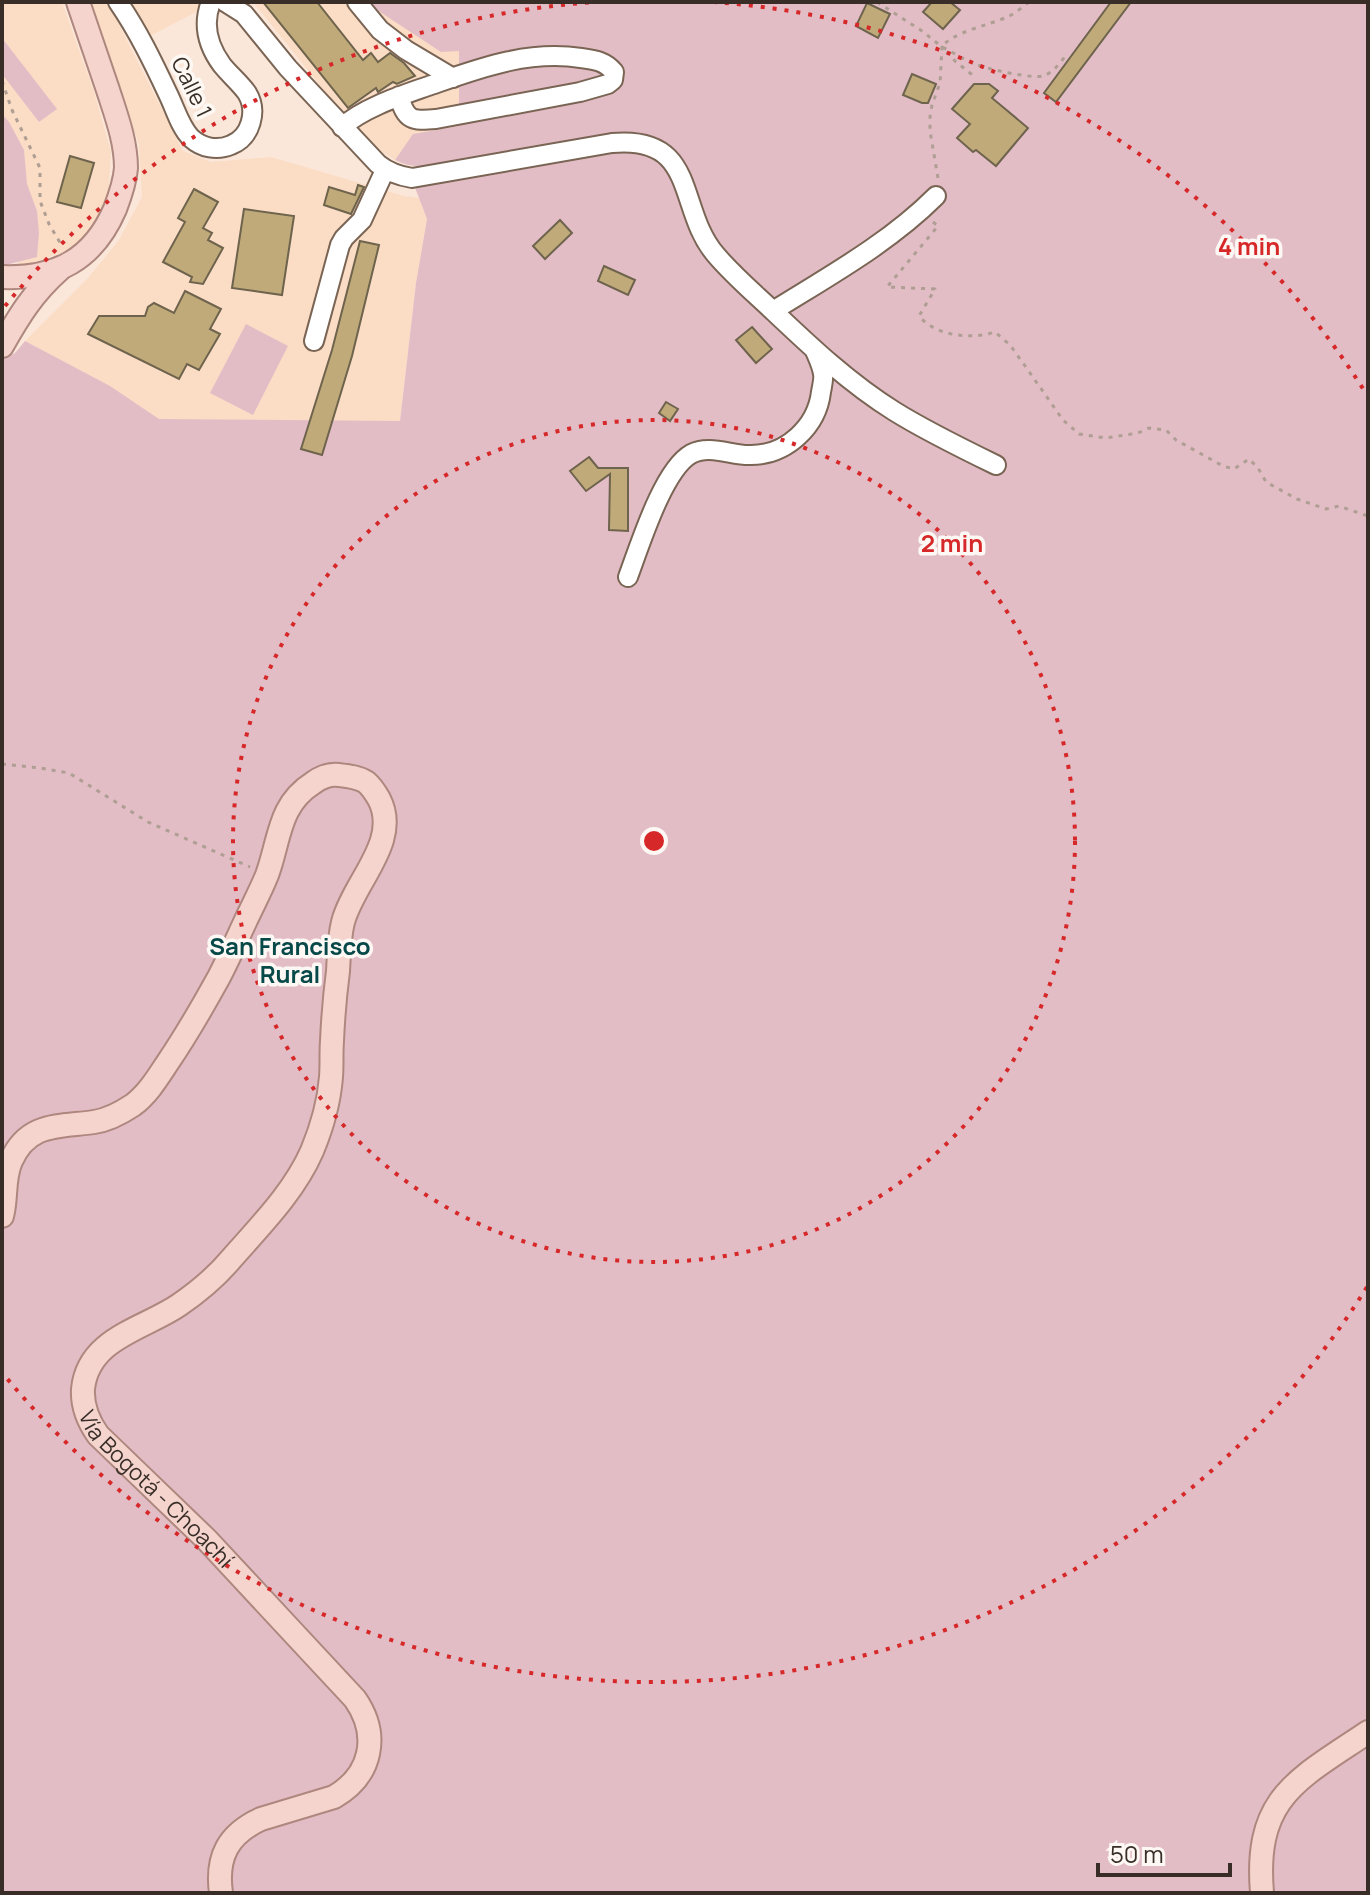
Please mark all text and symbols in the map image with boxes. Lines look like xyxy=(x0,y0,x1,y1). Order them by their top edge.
street label: Calle 1 xyxy=(164,52,220,122)
text: 4 min xyxy=(1218,229,1280,262)
text: 2 min xyxy=(921,526,983,559)
centre of rings xyxy=(640,827,668,855)
district label: San Francisco Rural xyxy=(209,929,371,990)
street label: Vía Bogotá - Choachí xyxy=(72,1406,240,1574)
scale bar xyxy=(1098,1827,1230,1877)
text: 50 m xyxy=(1110,1837,1164,1870)

